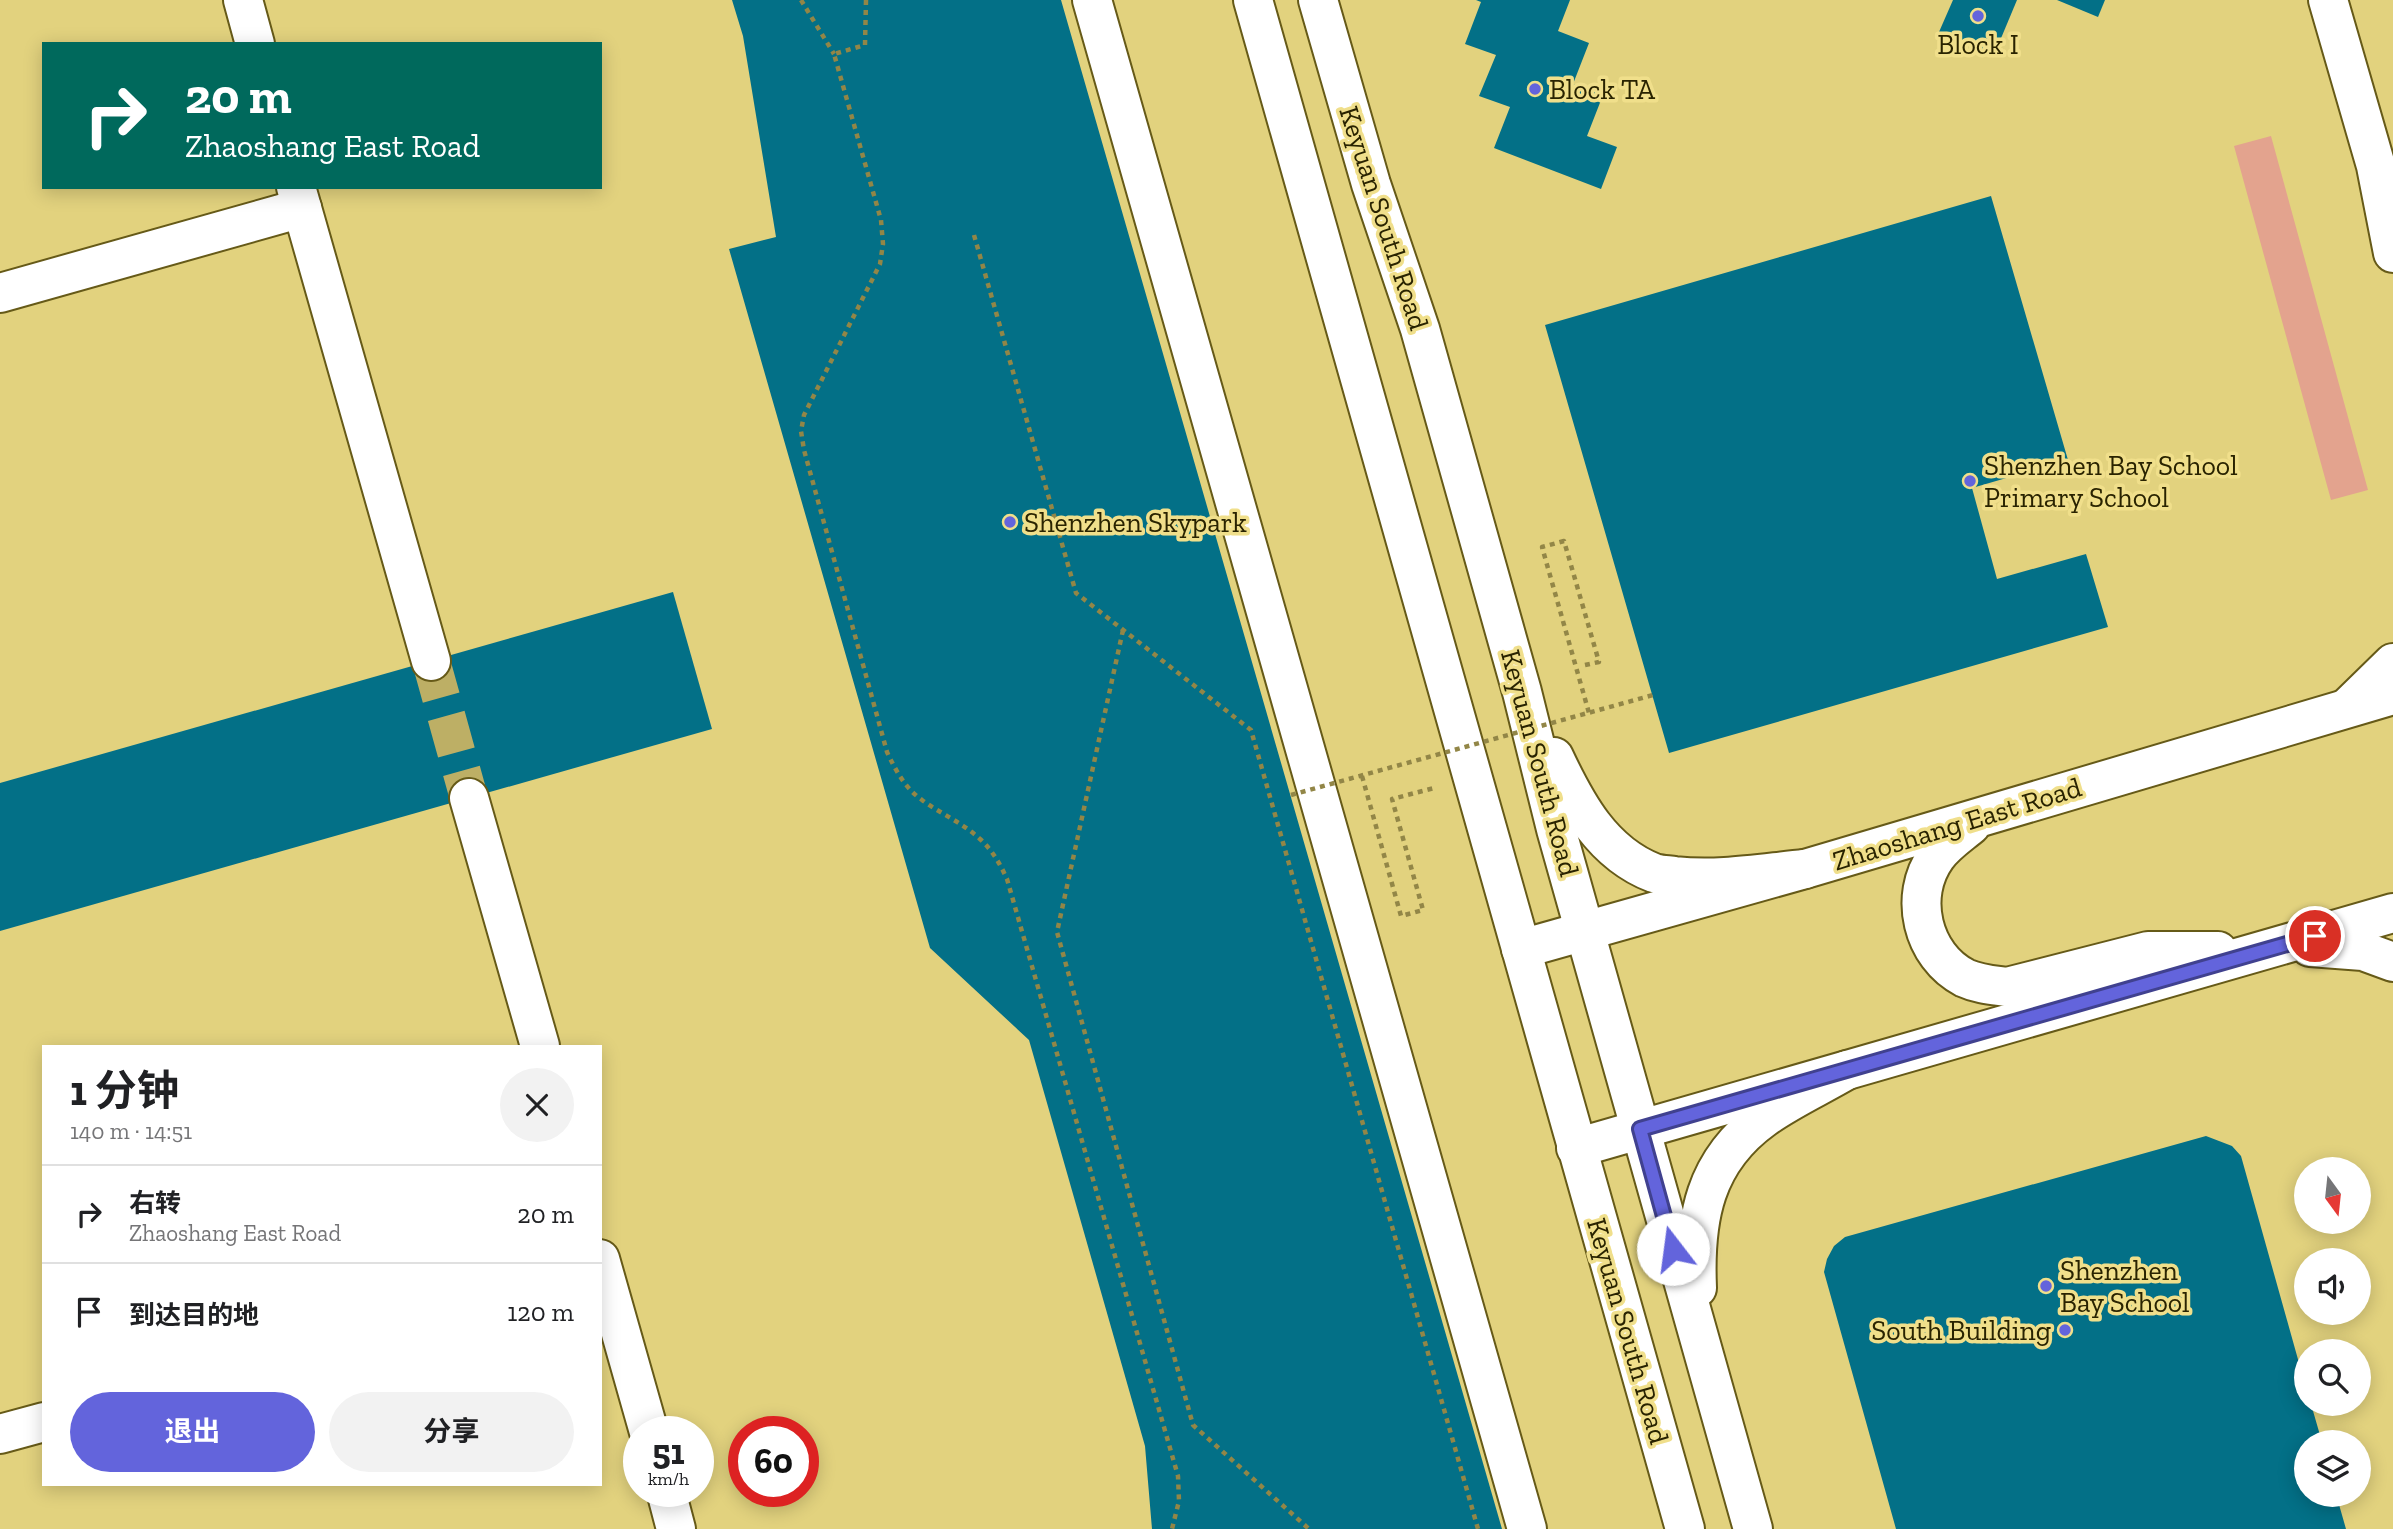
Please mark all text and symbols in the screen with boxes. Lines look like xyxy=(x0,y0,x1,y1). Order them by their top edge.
marker: Block I xyxy=(1970,8,1986,24)
place label: Block I xyxy=(1937,28,2019,61)
text: 20 m xyxy=(185,67,292,126)
icon: right xyxy=(70,70,161,161)
place label: Block TA xyxy=(1549,73,1656,106)
marker: Block TA xyxy=(1527,81,1543,97)
street label: Keyuan South Road xyxy=(1332,102,1436,334)
text: Zhaoshang East Road xyxy=(185,127,480,165)
place label: Shenzhen Bay School Primary School xyxy=(1984,449,2238,514)
marker: Shenzhen Bay School Primary School xyxy=(1962,473,1978,489)
place label: Shenzhen Skypark xyxy=(1024,506,1247,539)
marker: Shenzhen Skypark xyxy=(1002,514,1018,530)
street label: Keyuan South Road xyxy=(1494,646,1586,880)
street label: Zhaoshang East Road xyxy=(1829,770,2085,878)
pin xyxy=(2285,906,2345,966)
icon: arrive xyxy=(2296,917,2334,955)
text: 1 分钟 xyxy=(70,1065,179,1116)
button: close xyxy=(500,1068,574,1142)
text: 140 m · 14:51 xyxy=(70,1117,192,1145)
north arrow xyxy=(2294,1157,2371,1234)
map controls xyxy=(2294,1157,2371,1507)
text: 右转 xyxy=(129,1187,181,1219)
icon: right xyxy=(70,1195,108,1233)
text: 20 m xyxy=(517,1198,574,1230)
position arrow xyxy=(1636,1212,1710,1286)
street label: Keyuan South Road xyxy=(1580,1214,1676,1448)
text: Zhaoshang East Road xyxy=(129,1219,341,1247)
button: sound xyxy=(2294,1248,2371,1325)
place label: Shenzhen Bay School xyxy=(2060,1254,2190,1319)
marker: Shenzhen Bay School xyxy=(2038,1278,2054,1294)
icon: arrive xyxy=(70,1293,108,1331)
text: 120 m xyxy=(507,1296,574,1328)
text: 到达目的地 xyxy=(129,1299,259,1331)
place label: South Building xyxy=(1871,1314,2051,1347)
marker: South Building xyxy=(2057,1322,2073,1338)
button: search xyxy=(2294,1339,2371,1416)
button: 退出 xyxy=(70,1392,315,1472)
button: 分享 xyxy=(329,1392,574,1472)
speed limit sign: 60 xyxy=(728,1416,819,1507)
button: layers xyxy=(2294,1430,2371,1507)
text: 51 xyxy=(652,1431,685,1473)
text: km/h xyxy=(648,1468,689,1490)

